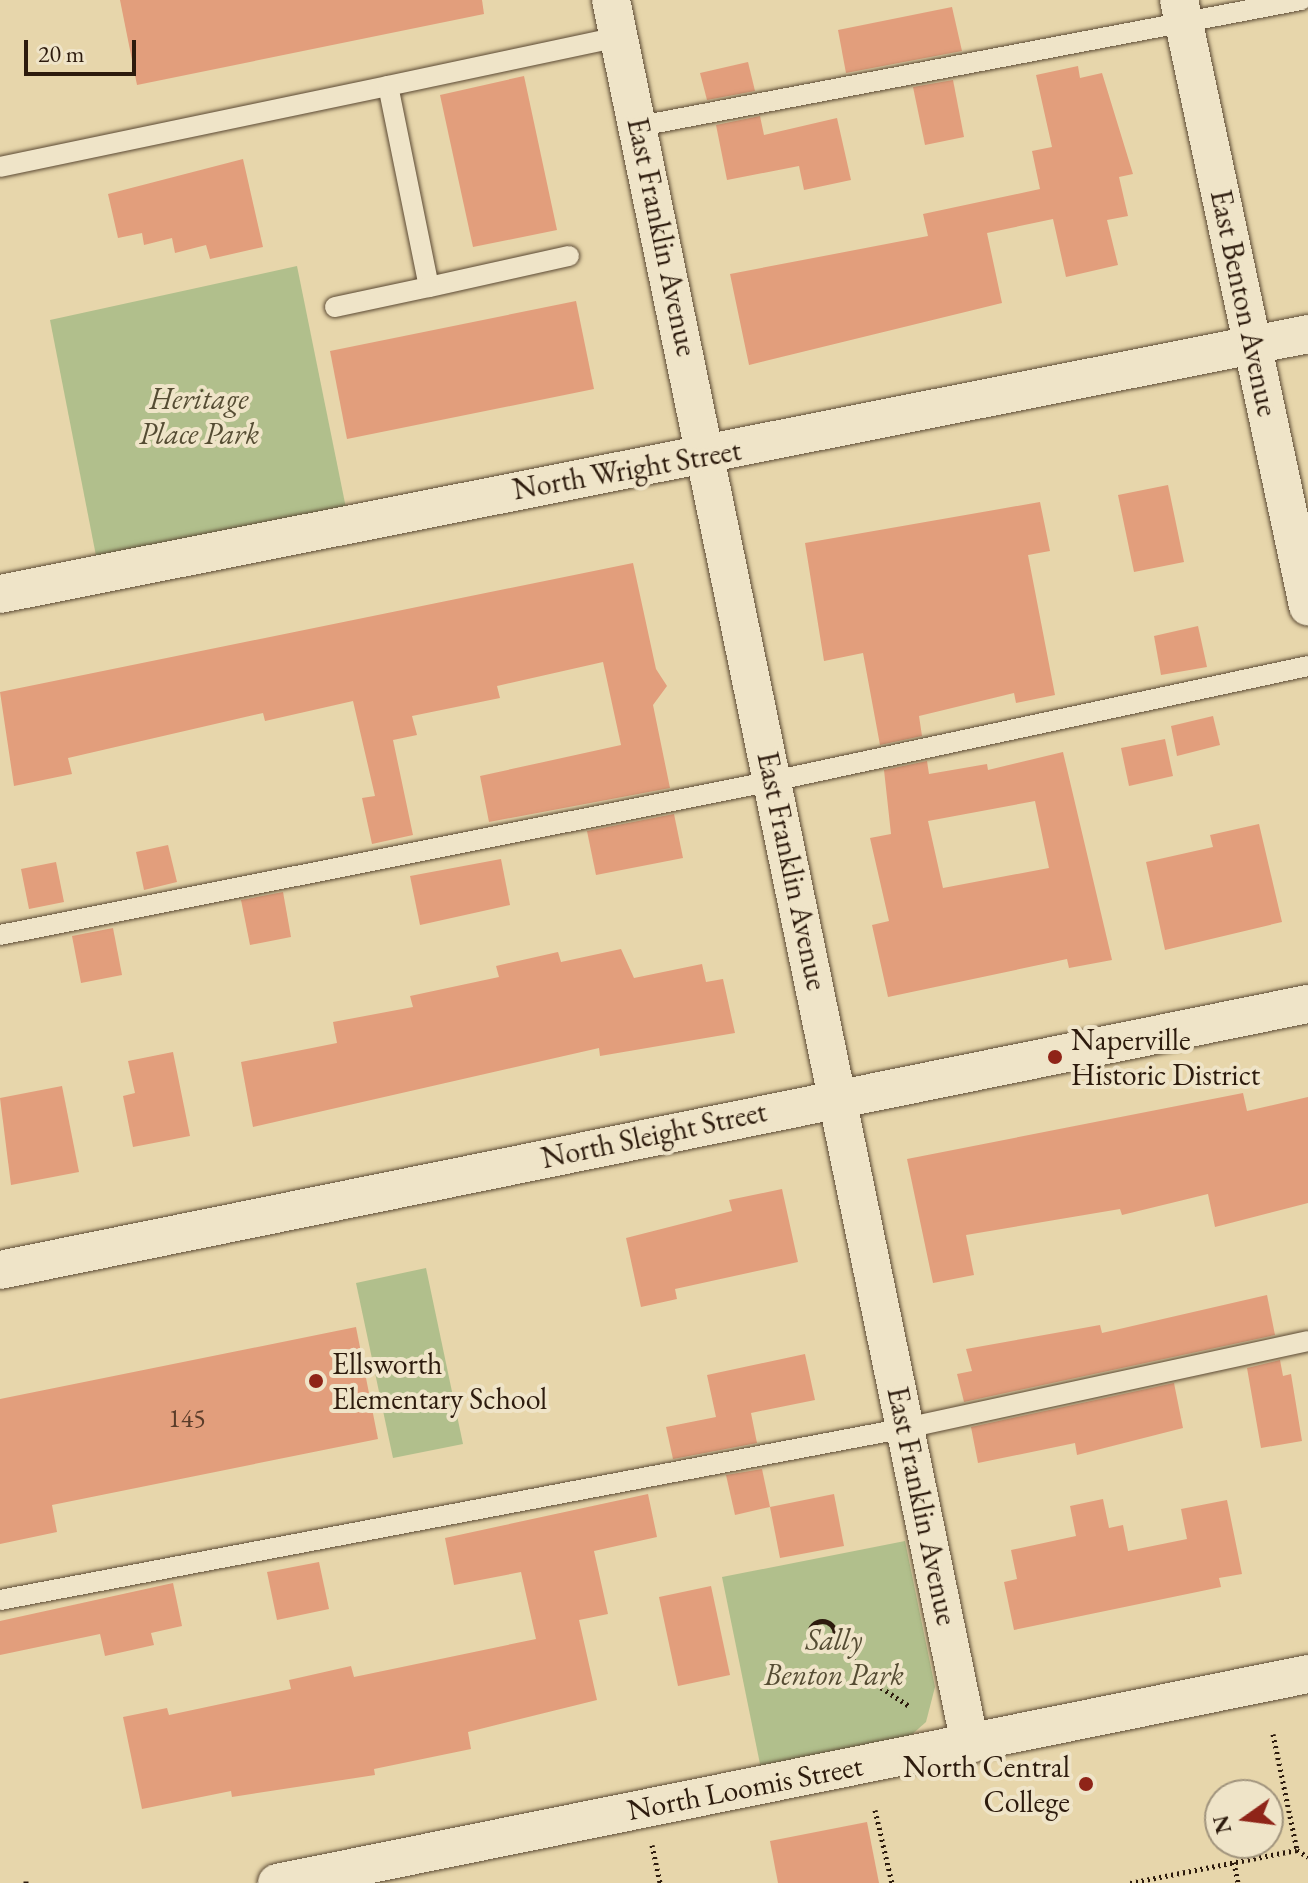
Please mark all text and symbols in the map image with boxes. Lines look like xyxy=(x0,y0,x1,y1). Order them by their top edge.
scale bar xyxy=(28,24,140,74)
text: 20 m xyxy=(38,38,85,69)
street label: East Franklin Avenue xyxy=(619,114,705,360)
street label: East Benton Avenue xyxy=(1202,186,1286,420)
park label: Heritage Place Park xyxy=(139,381,259,452)
street label: North Wright Street xyxy=(510,432,744,508)
street label: East Franklin Avenue xyxy=(749,748,835,994)
place label: Naperville Historic District xyxy=(1071,1022,1260,1092)
marker: Naperville Historic District xyxy=(1046,1048,1064,1066)
street label: North Sleight Street xyxy=(538,1094,770,1176)
place label: Ellsworth Elementary School xyxy=(332,1346,547,1416)
marker: Ellsworth Elementary School xyxy=(307,1372,325,1390)
street label: East Franklin Avenue xyxy=(879,1383,965,1629)
house number: 145 xyxy=(168,1403,206,1435)
park label: Sally Benton Park xyxy=(764,1622,904,1692)
street label: North Loomis Street xyxy=(624,1748,866,1828)
place label: North Central College xyxy=(903,1749,1070,1820)
marker: North Central College xyxy=(1077,1775,1095,1793)
north arrow xyxy=(1204,1779,1284,1859)
text: N xyxy=(1206,1812,1238,1837)

